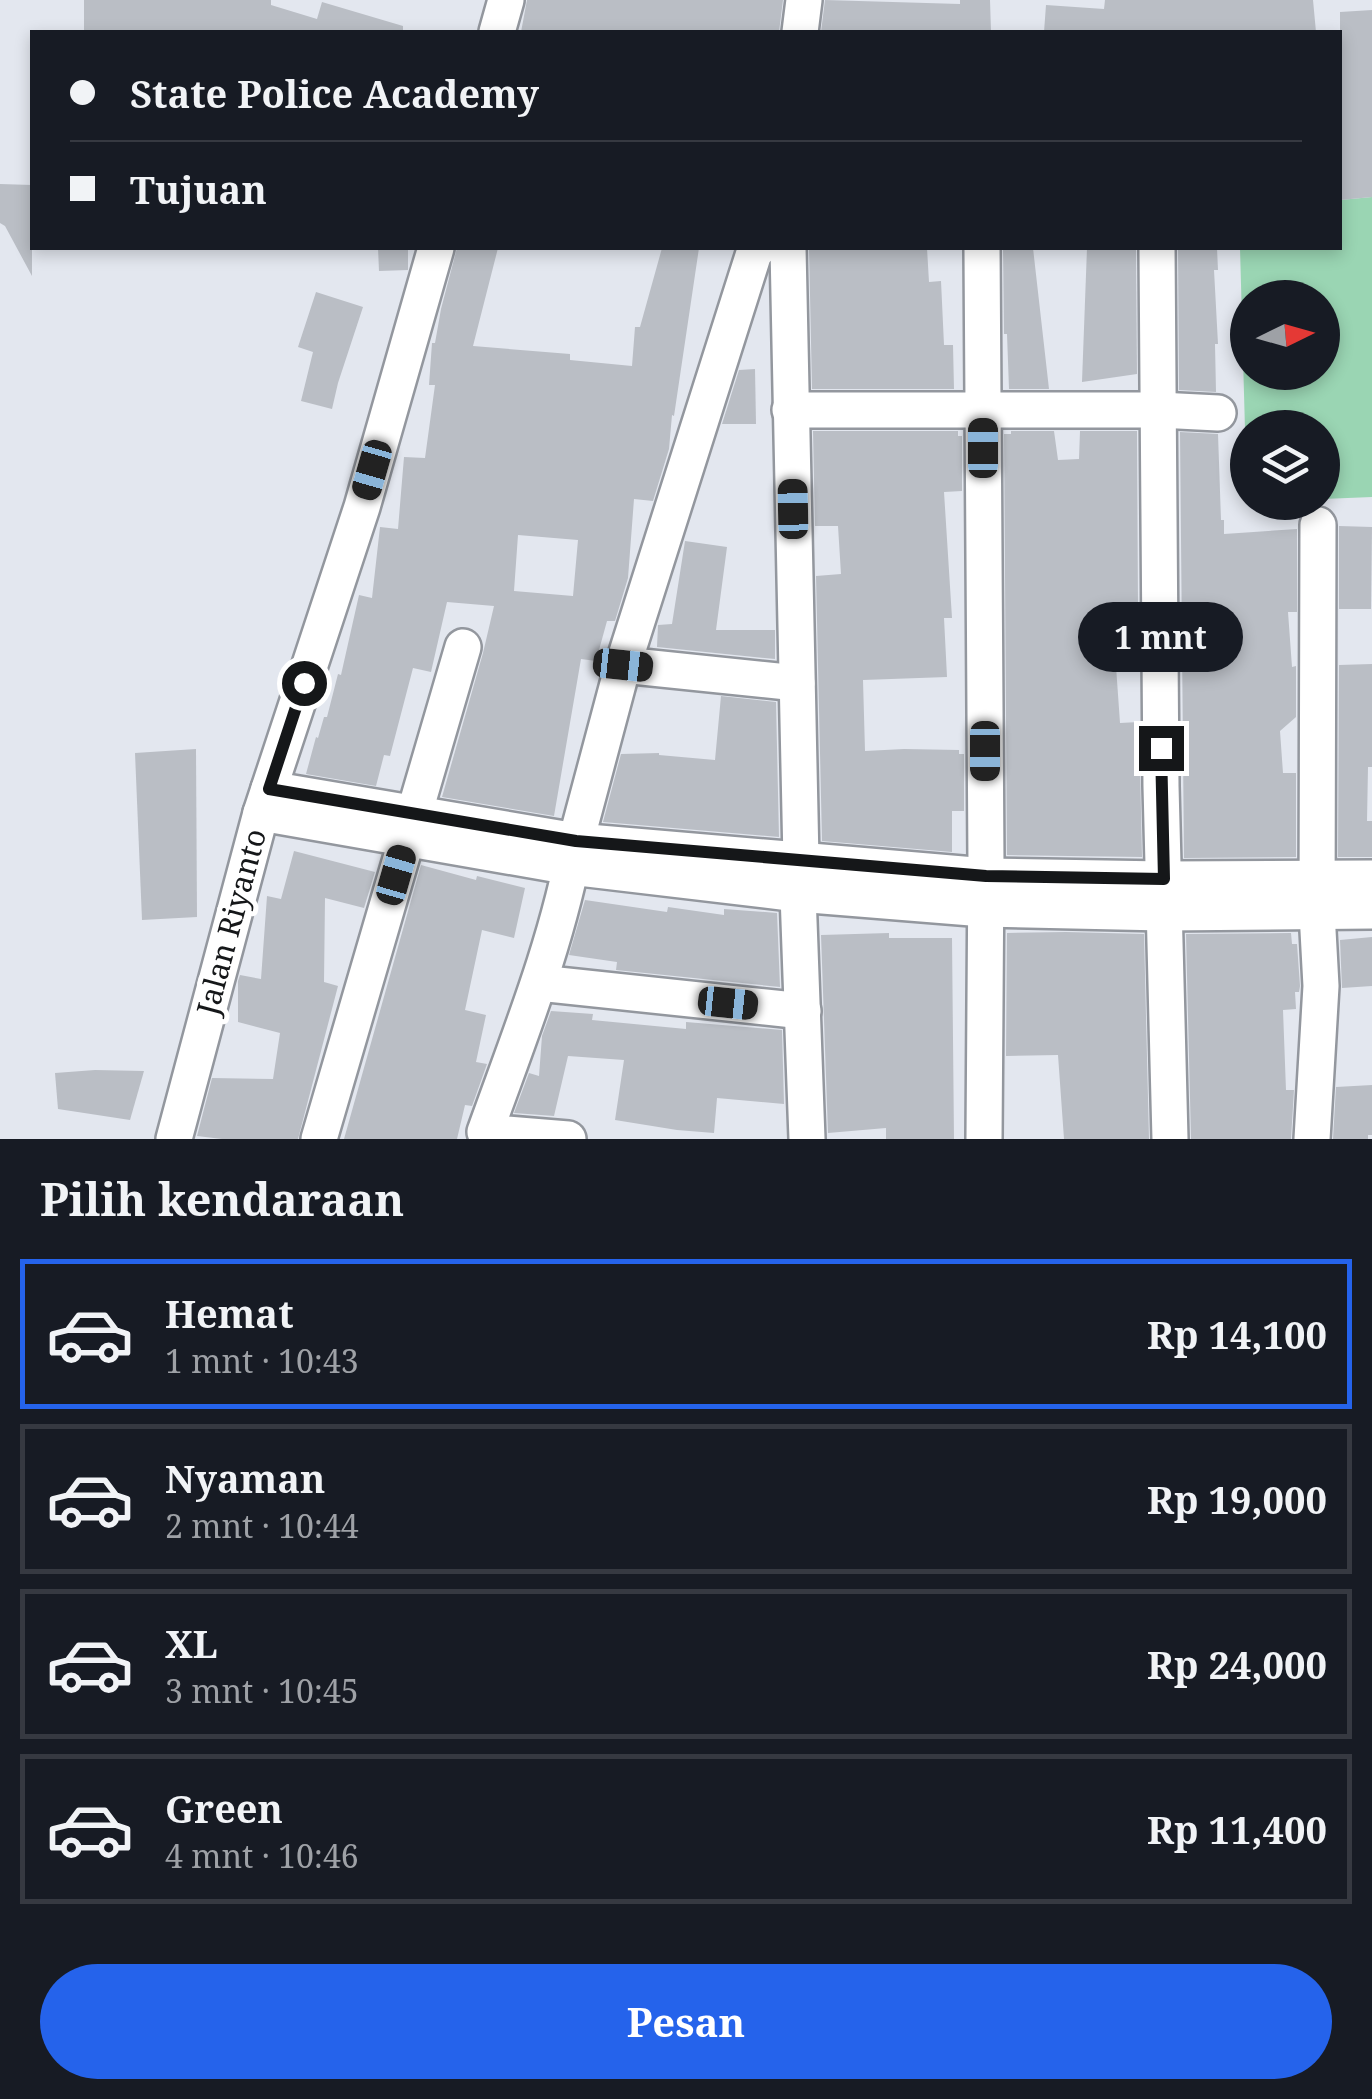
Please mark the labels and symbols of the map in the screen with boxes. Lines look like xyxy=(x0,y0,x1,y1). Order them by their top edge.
north arrow xyxy=(1230,280,1340,390)
car xyxy=(968,418,998,478)
car xyxy=(349,437,395,503)
car xyxy=(777,479,809,539)
callout: 1 mnt xyxy=(1078,603,1244,673)
car xyxy=(592,647,654,683)
route start xyxy=(282,661,327,706)
car xyxy=(970,721,1000,781)
route end xyxy=(1139,726,1184,771)
street label: Jalan Riyanto xyxy=(186,824,275,1020)
car xyxy=(373,842,419,908)
car xyxy=(697,985,759,1021)

